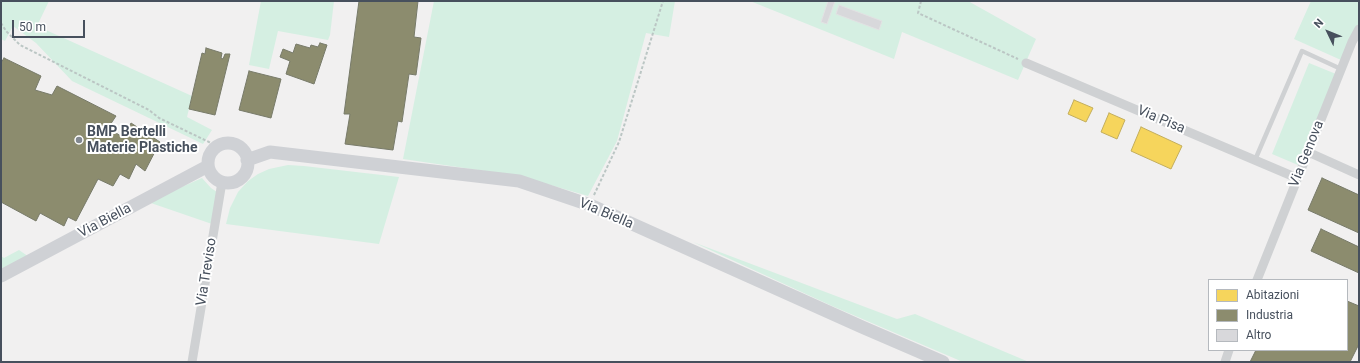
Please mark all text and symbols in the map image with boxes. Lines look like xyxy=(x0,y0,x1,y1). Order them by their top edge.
scale bar xyxy=(14,12,87,38)
north arrow xyxy=(1308,12,1348,52)
text: N xyxy=(1311,16,1326,31)
text: 50 m xyxy=(19,20,46,34)
street label: Via Pisa xyxy=(1134,102,1188,138)
street label: Via Genova xyxy=(1286,118,1328,190)
place label: BMP Bertelli Materie Plastiche xyxy=(87,124,197,156)
marker: BMP Bertelli Materie Plastiche xyxy=(74,135,84,145)
street label: Via Biella xyxy=(576,195,636,233)
street label: Via Biella xyxy=(76,200,134,242)
street label: Via Treviso xyxy=(193,237,221,307)
legend xyxy=(1208,279,1348,351)
text: Abitazioni xyxy=(1246,288,1299,302)
text: Industria xyxy=(1246,308,1293,322)
text: Altro xyxy=(1246,328,1271,342)

